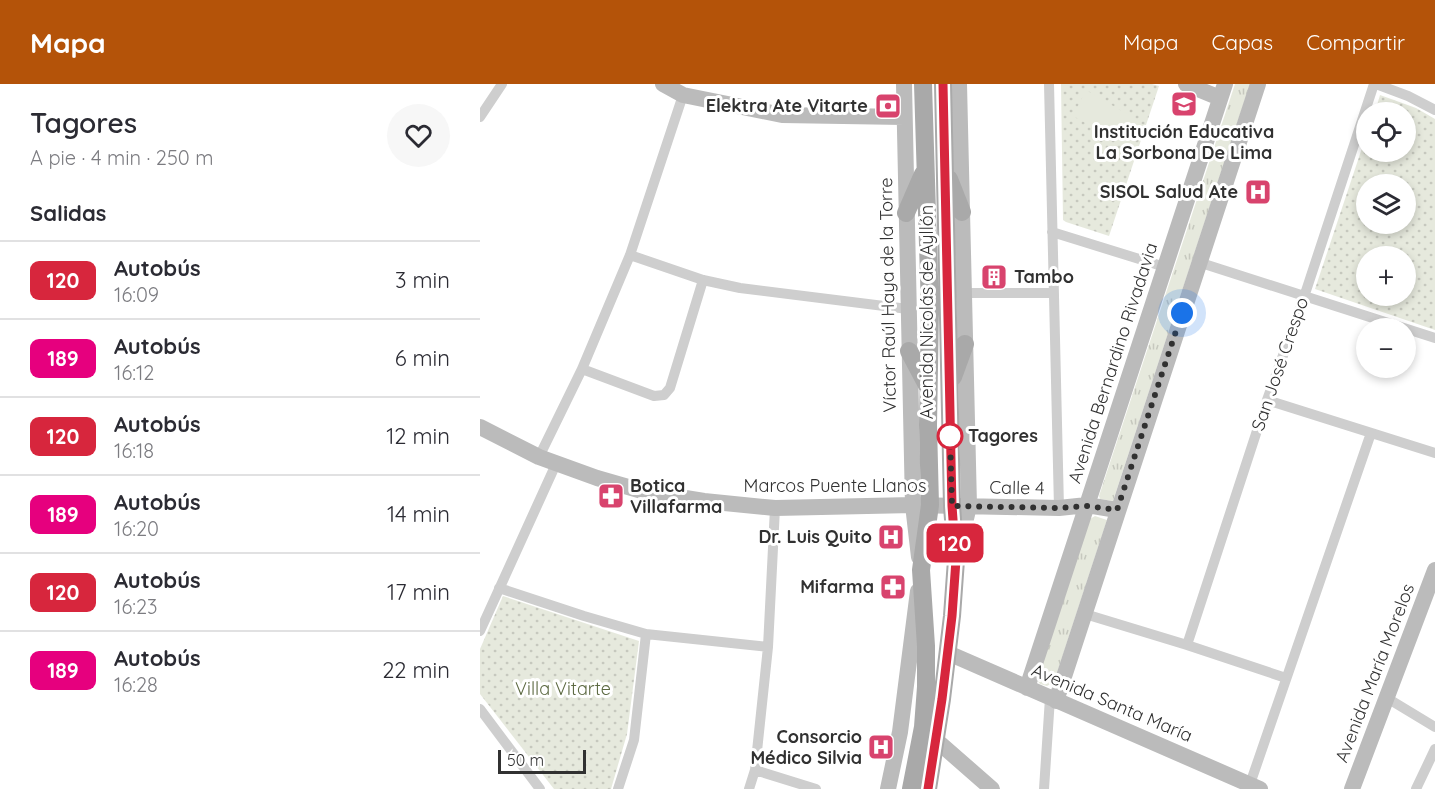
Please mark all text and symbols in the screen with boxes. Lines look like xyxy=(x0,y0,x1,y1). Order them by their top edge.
text: Mapa xyxy=(30,25,106,60)
text: Mapa xyxy=(1123,29,1178,55)
text: Capas xyxy=(1211,29,1273,55)
text: Compartir xyxy=(1306,29,1405,55)
school or university icon: Institución Educativa La Sorbona De Lima xyxy=(1169,89,1199,119)
bank icon: Elektra Ate Vitarte xyxy=(873,91,903,121)
place label: Elektra Ate Vitarte xyxy=(706,94,868,117)
map controls xyxy=(1356,102,1416,378)
button: locate xyxy=(1356,102,1416,162)
button: heart xyxy=(387,104,450,167)
text: Tagores xyxy=(30,105,137,140)
place label: Institución Educativa La Sorbona De Lima xyxy=(1094,120,1274,164)
text: A pie · 4 min · 250 m xyxy=(30,145,213,170)
button: layers xyxy=(1356,174,1416,234)
street label: Víctor Raúl Haya de la Torre xyxy=(874,177,901,413)
hospital icon: SISOL Salud Ate xyxy=(1243,177,1273,207)
place label: SISOL Salud Ate xyxy=(1100,180,1238,203)
text: Salidas xyxy=(30,199,106,227)
street label: Avenida Nicolás de Ayllón xyxy=(915,205,938,419)
street label: Avenida Bernardino Rivadavia xyxy=(1063,240,1162,486)
button: + xyxy=(1356,246,1416,306)
text: Autobús xyxy=(114,254,201,282)
building icon: Tambo xyxy=(979,262,1009,292)
place label: Tambo xyxy=(1014,265,1074,288)
text: 3 min xyxy=(395,266,450,294)
text: 120 xyxy=(46,267,80,293)
text: 16:09 xyxy=(114,282,159,307)
street label: San José Crespo xyxy=(1246,294,1313,434)
your location xyxy=(1167,298,1197,328)
button: − xyxy=(1356,318,1416,378)
text: Autobús xyxy=(114,332,201,360)
text: 6 min xyxy=(395,344,450,372)
text: 189 xyxy=(47,345,79,371)
text: 16:12 xyxy=(114,360,154,385)
text: Autobús xyxy=(114,410,201,438)
text: 12 min xyxy=(386,422,450,450)
text: 120 xyxy=(46,423,80,449)
marker: Tagores xyxy=(937,423,963,449)
place label: Tagores xyxy=(968,424,1038,447)
text: 16:18 xyxy=(114,438,154,463)
place label: Botica Villafarma xyxy=(630,474,722,518)
street label: Marcos Puente Llanos xyxy=(744,474,926,497)
street label: Calle 4 xyxy=(989,476,1045,499)
pharmacy icon: Botica Villafarma xyxy=(596,481,626,511)
text: Autobús xyxy=(114,488,201,516)
text: 14 min xyxy=(387,500,450,528)
text: 189 xyxy=(47,501,79,527)
text: 16:20 xyxy=(114,516,159,541)
hospital icon: Dr. Luis Quito xyxy=(876,522,906,552)
line badge: 120 xyxy=(920,524,990,562)
place label: Dr. Luis Quito xyxy=(758,525,872,548)
text: 120 xyxy=(938,530,972,556)
text: Autobús xyxy=(114,566,201,594)
pharmacy icon: Mifarma xyxy=(878,572,908,602)
place label: Mifarma xyxy=(800,575,874,598)
text: 17 min xyxy=(387,578,450,606)
text: 120 xyxy=(46,579,80,605)
street label: Avenida María Morelos xyxy=(1330,580,1419,766)
text: 16:23 xyxy=(114,594,157,619)
text: Autobús xyxy=(114,644,201,672)
text: 22 min xyxy=(382,656,450,684)
text: 189 xyxy=(47,657,79,683)
street label: Avenida Santa María xyxy=(1028,658,1196,747)
text: 16:28 xyxy=(114,672,158,697)
park label: Villa Vitarte xyxy=(515,677,611,700)
place label: Consorcio Médico Silvia xyxy=(750,725,862,769)
hospital icon: Consorcio Médico Silvia xyxy=(866,732,896,762)
scale bar xyxy=(498,747,586,774)
text: 50 m xyxy=(507,750,544,770)

